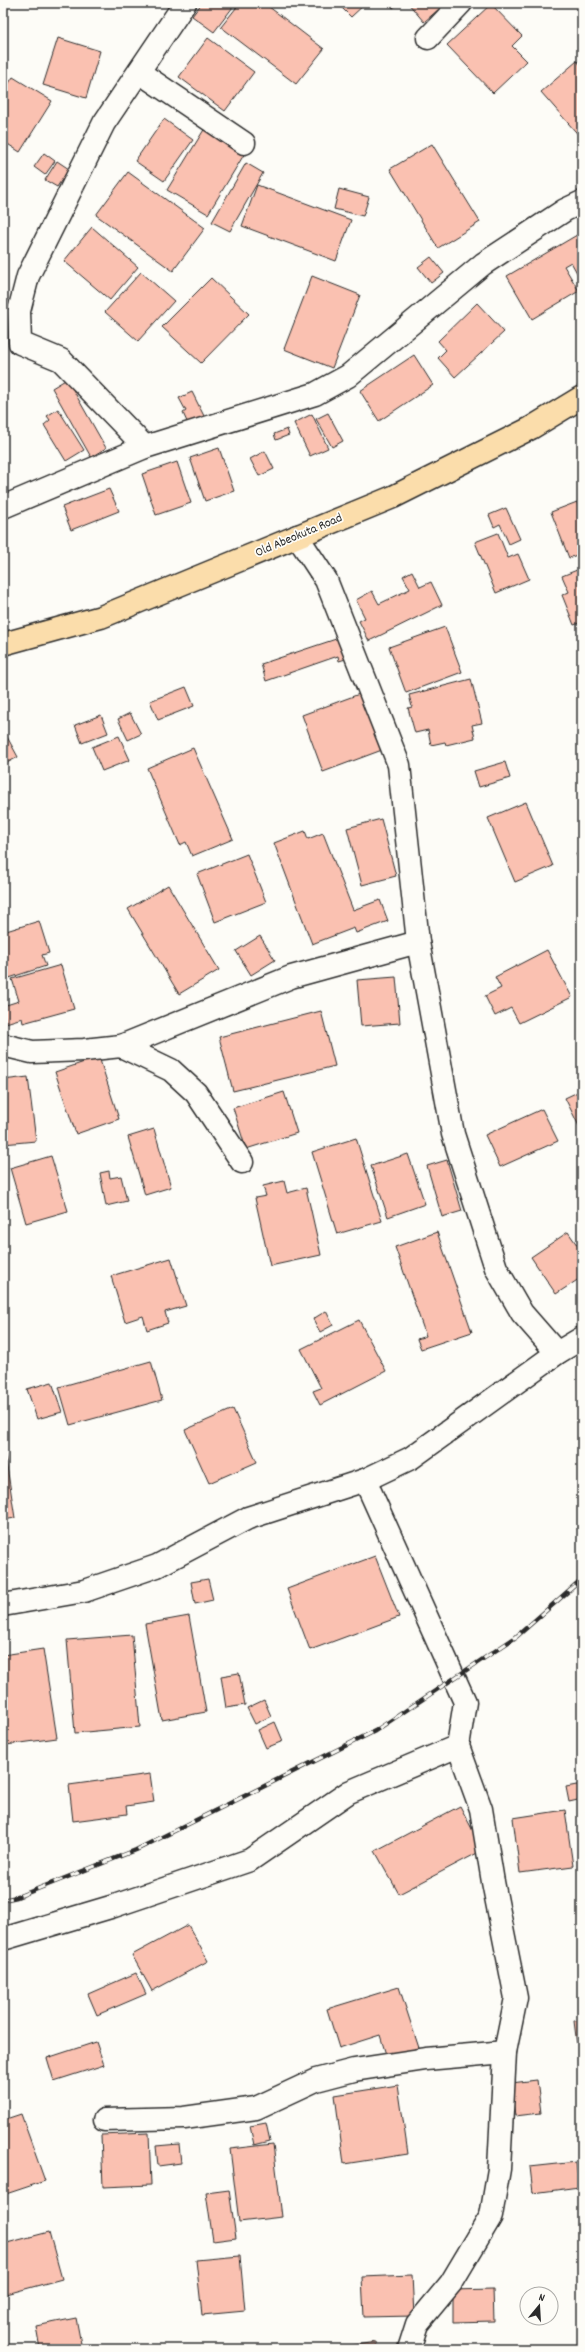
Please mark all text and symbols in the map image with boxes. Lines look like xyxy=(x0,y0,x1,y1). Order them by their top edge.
street label: Old Abeokuta Road xyxy=(252,509,346,563)
north arrow xyxy=(519,2286,559,2326)
text: N xyxy=(536,2290,547,2307)

